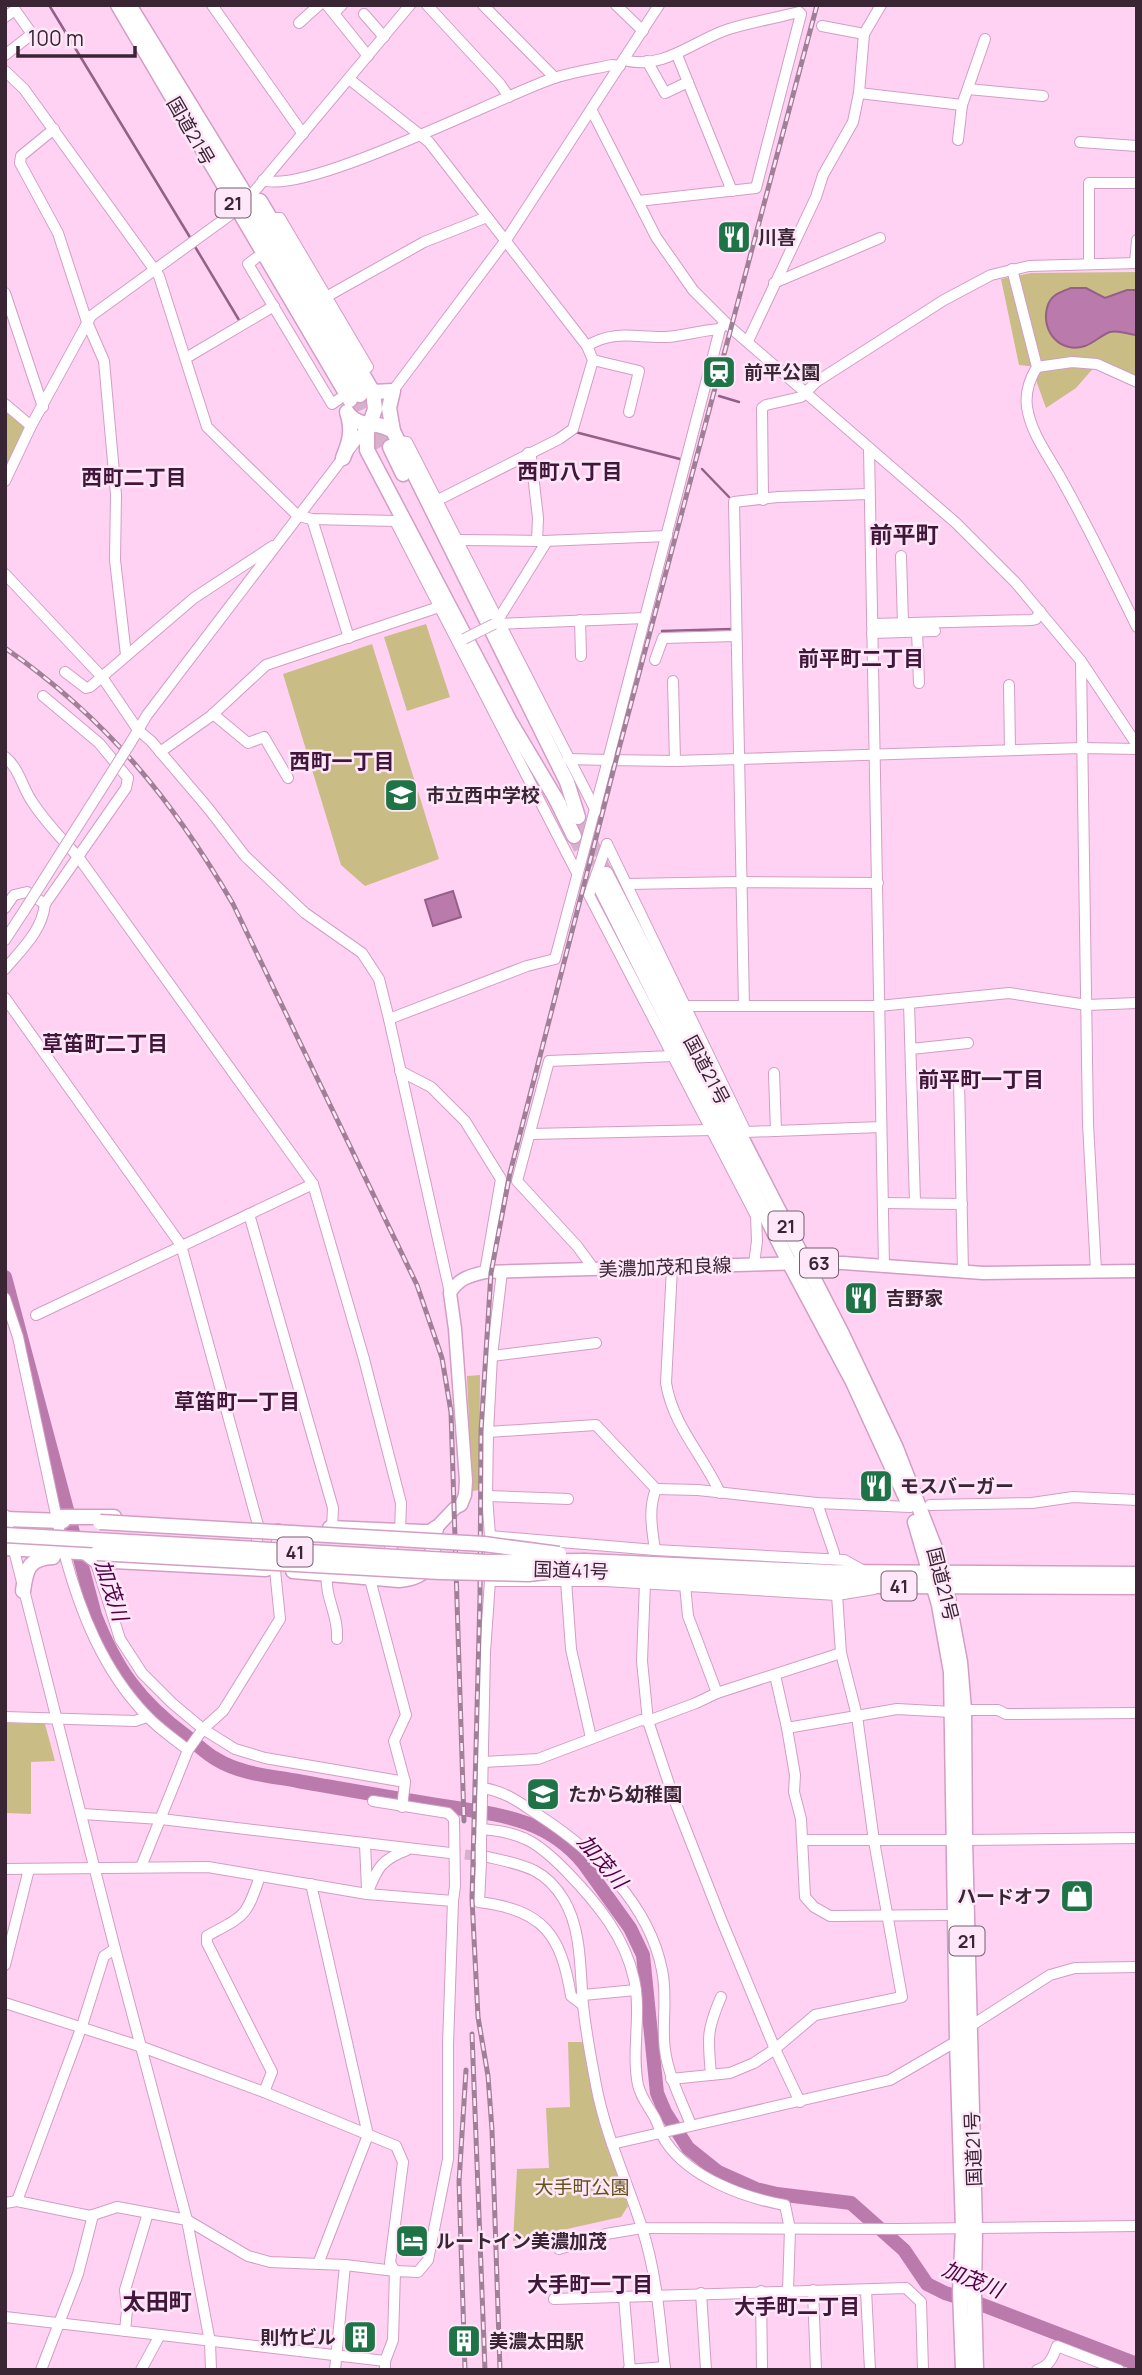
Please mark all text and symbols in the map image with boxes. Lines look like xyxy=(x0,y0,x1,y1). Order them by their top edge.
scale bar xyxy=(18,14,135,58)
text: 100 m xyxy=(28,24,84,52)
street label: 国道21号 xyxy=(161,92,221,170)
road number: 21 xyxy=(216,188,250,218)
restaurant icon: 川喜 xyxy=(715,218,753,256)
place label: 川喜 xyxy=(758,224,796,250)
station icon: 前平公園 xyxy=(700,353,738,391)
place label: 前平公園 xyxy=(744,359,820,385)
district label: 西町八丁目 xyxy=(518,457,623,485)
district label: 西町二丁目 xyxy=(82,463,187,491)
district label: 前平町 xyxy=(870,518,939,550)
district label: 前平町二丁目 xyxy=(798,644,924,672)
district label: 西町一丁目 xyxy=(290,747,395,775)
school or university icon: 市立西中学校 xyxy=(382,776,420,814)
place label: 市立西中学校 xyxy=(426,782,540,808)
district label: 草笛町二丁目 xyxy=(42,1029,168,1057)
street label: 国道21号 xyxy=(678,1031,736,1109)
district label: 前平町一丁目 xyxy=(918,1065,1044,1093)
road number: 21 xyxy=(768,1212,804,1240)
road number: 63 xyxy=(800,1248,838,1278)
street label: 美濃加茂和良線 xyxy=(598,1252,732,1282)
restaurant icon: 吉野家 xyxy=(842,1279,880,1317)
place label: 吉野家 xyxy=(886,1285,943,1311)
district label: 草笛町一丁目 xyxy=(174,1387,300,1415)
restaurant icon: モスバーガー xyxy=(857,1467,895,1505)
place label: モスバーガー xyxy=(900,1473,1014,1499)
road number: 41 xyxy=(278,1538,312,1567)
street label: 国道21号 xyxy=(921,1544,965,1624)
water label: 加茂川 xyxy=(89,1556,136,1626)
street label: 国道41号 xyxy=(533,1556,609,1584)
road number: 41 xyxy=(881,1572,916,1601)
school or university icon: たから幼稚園 xyxy=(524,1775,562,1813)
place label: たから幼稚園 xyxy=(568,1781,682,1807)
water label: 加茂川 xyxy=(572,1828,635,1896)
shop icon: ハードオフ xyxy=(1058,1877,1096,1915)
place label: ハードオフ xyxy=(957,1883,1052,1909)
road number: 21 xyxy=(950,1926,984,1955)
street label: 国道21号 xyxy=(959,2111,987,2187)
park label: 大手町公園 xyxy=(534,2174,630,2200)
hotel icon: ルートイン美濃加茂 xyxy=(393,2222,431,2260)
place label: ルートイン美濃加茂 xyxy=(436,2228,607,2254)
water label: 加茂川 xyxy=(939,2254,1009,2305)
district label: 大手町一丁目 xyxy=(527,2270,653,2298)
district label: 太田町 xyxy=(123,2285,192,2317)
district label: 大手町二丁目 xyxy=(734,2292,860,2320)
building icon: 則竹ビル xyxy=(341,2318,379,2356)
building icon: 美濃太田駅 xyxy=(445,2322,483,2360)
place label: 則竹ビル xyxy=(260,2324,336,2350)
place label: 美濃太田駅 xyxy=(489,2328,584,2354)

